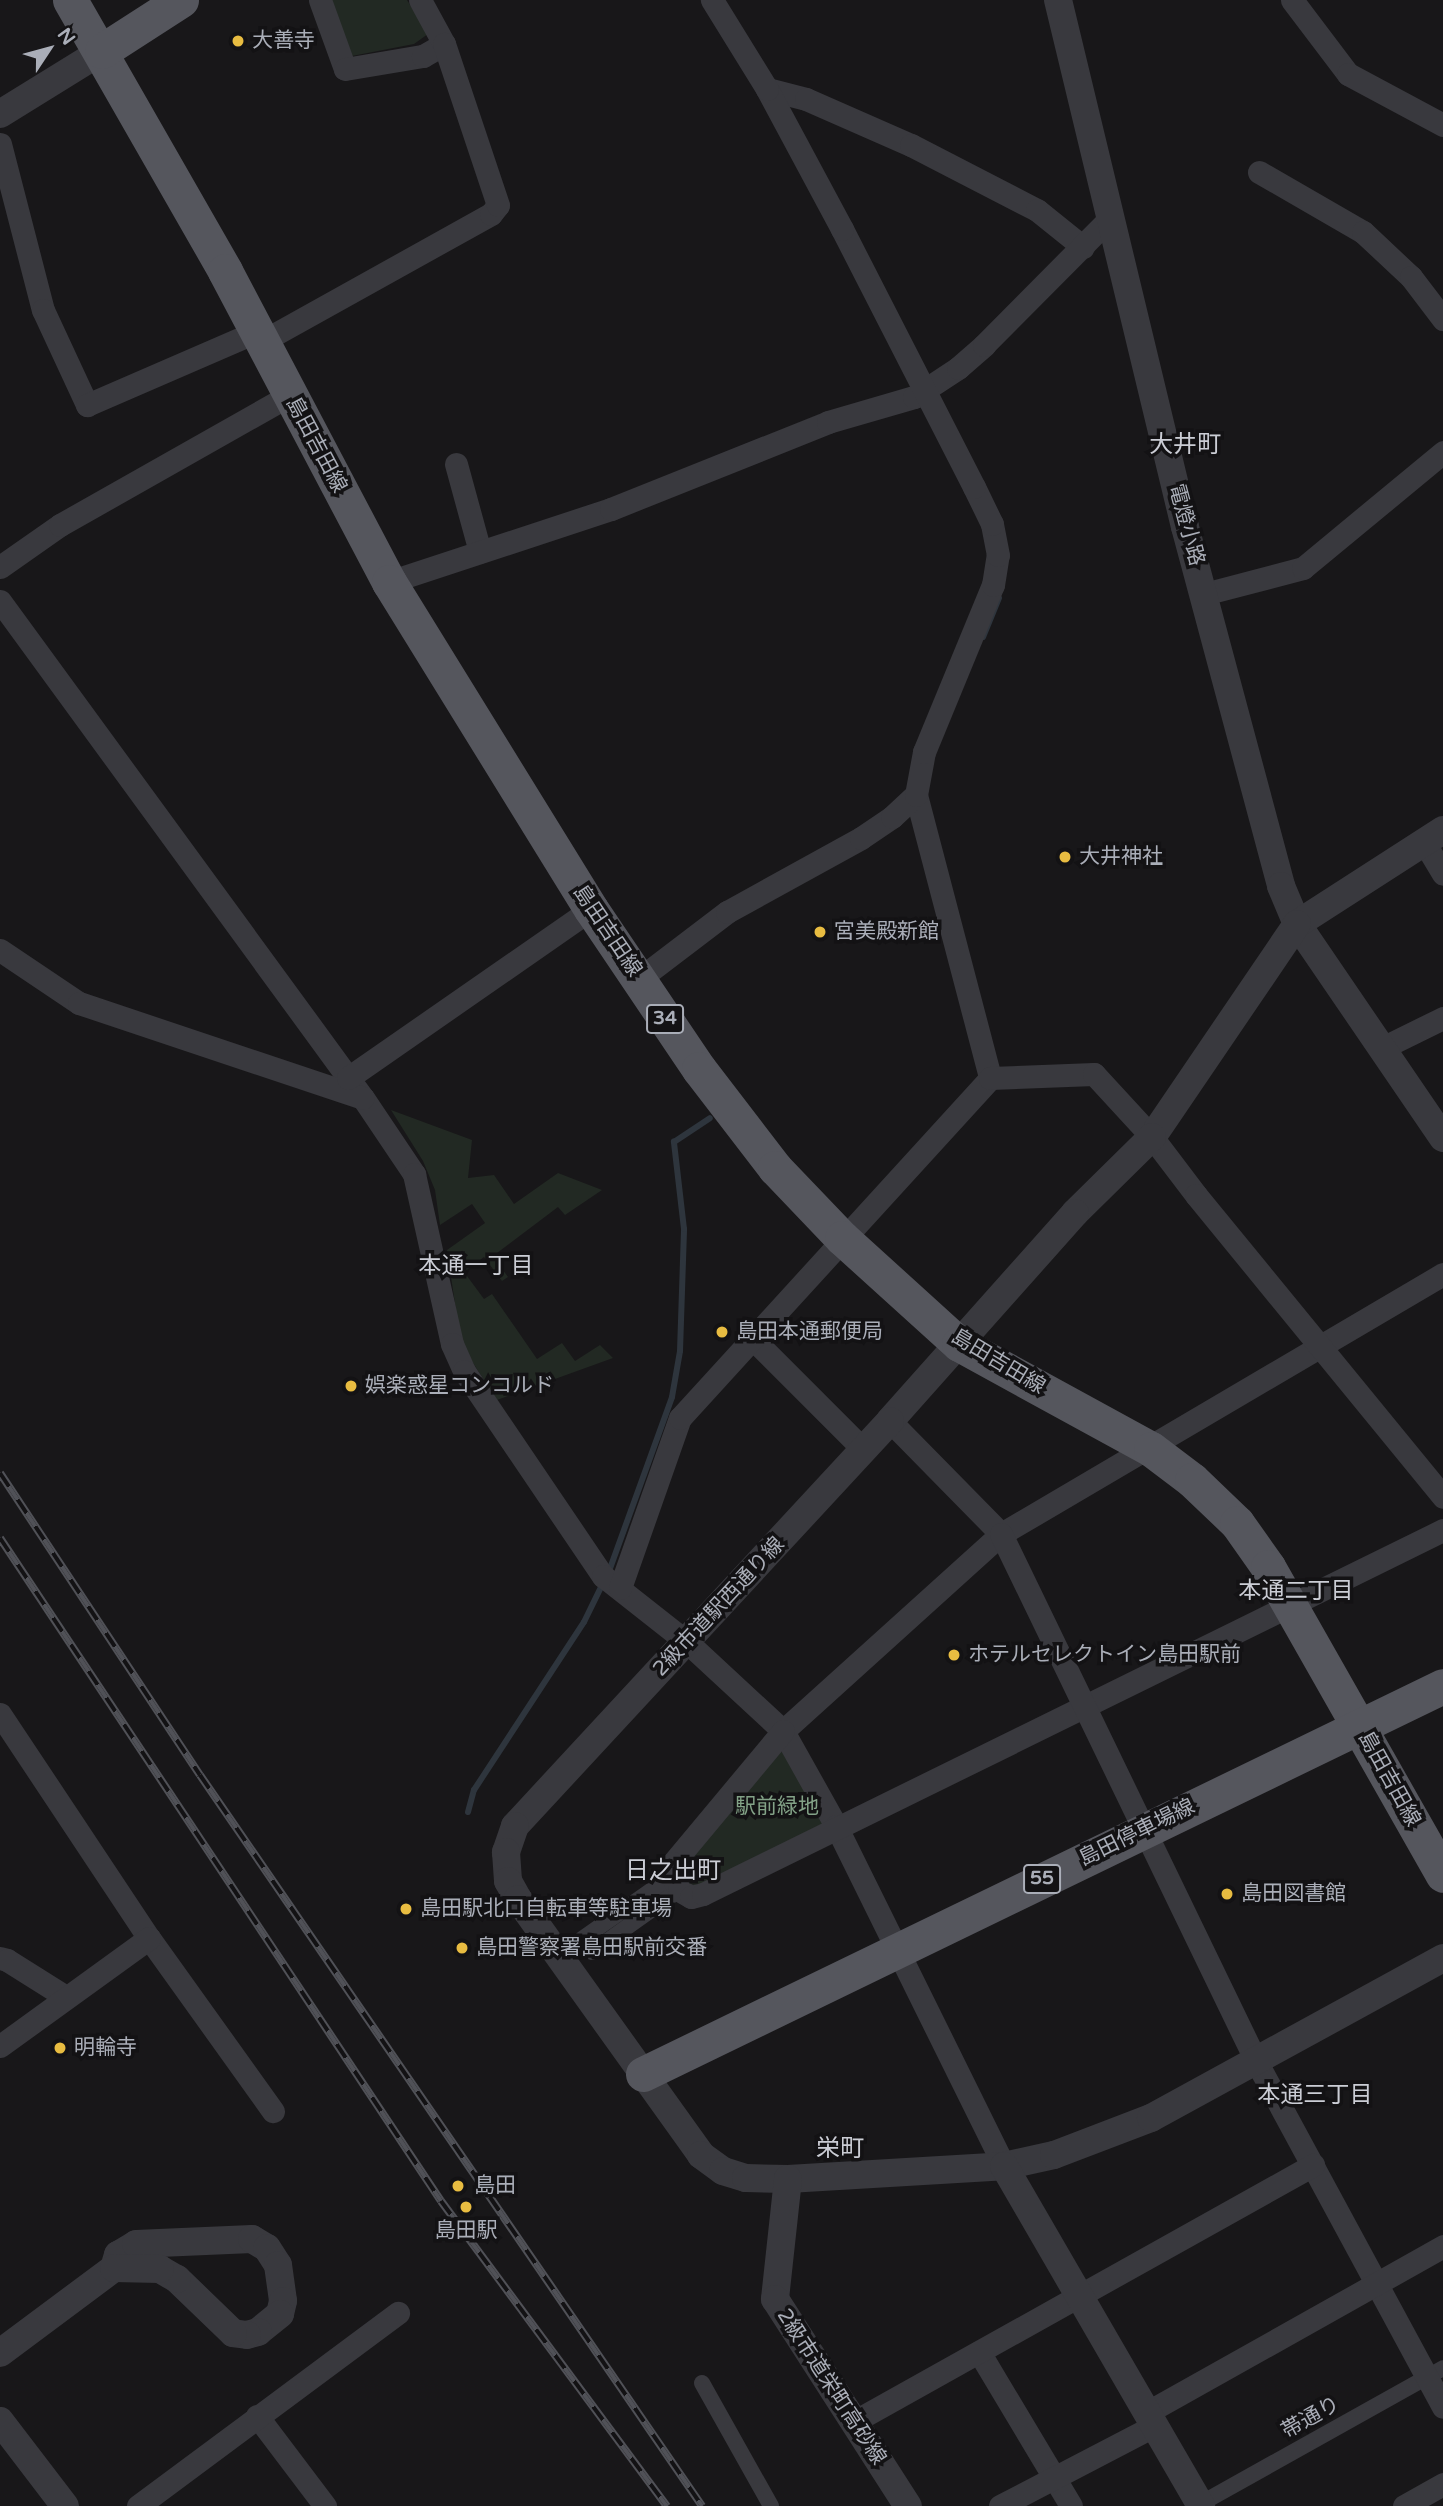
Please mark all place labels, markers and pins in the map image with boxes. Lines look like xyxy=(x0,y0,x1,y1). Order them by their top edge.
place label: 大善寺 xyxy=(252,28,315,54)
marker: 大善寺 xyxy=(230,33,246,49)
place label: 大井神社 xyxy=(1079,844,1163,870)
marker: 大井神社 xyxy=(1057,849,1073,865)
place label: 宮美殿新館 xyxy=(834,919,939,945)
marker: 宮美殿新館 xyxy=(812,924,828,940)
place label: 島田本通郵便局 xyxy=(736,1319,883,1345)
marker: 島田本通郵便局 xyxy=(714,1324,730,1340)
place label: 娯楽惑星コンコルド xyxy=(365,1373,554,1399)
marker: 娯楽惑星コンコルド xyxy=(343,1378,359,1394)
place label: ホテルセレクトイン島田駅前 xyxy=(968,1642,1241,1668)
marker: ホテルセレクトイン島田駅前 xyxy=(946,1647,962,1663)
place label: 島田図書館 xyxy=(1241,1881,1346,1907)
marker: 島田図書館 xyxy=(1219,1886,1235,1902)
place label: 島田駅北口自転車等駐車場 xyxy=(420,1896,672,1922)
marker: 島田駅北口自転車等駐車場 xyxy=(398,1901,414,1917)
place label: 島田警察署島田駅前交番 xyxy=(476,1935,707,1961)
marker: 島田警察署島田駅前交番 xyxy=(454,1940,470,1956)
place label: 明輪寺 xyxy=(74,2035,137,2061)
marker: 明輪寺 xyxy=(52,2040,68,2056)
place label: 島田 xyxy=(474,2173,516,2199)
marker: 島田 xyxy=(448,2176,468,2196)
marker: 島田駅 xyxy=(458,2199,474,2215)
place label: 島田駅 xyxy=(435,2218,497,2244)

